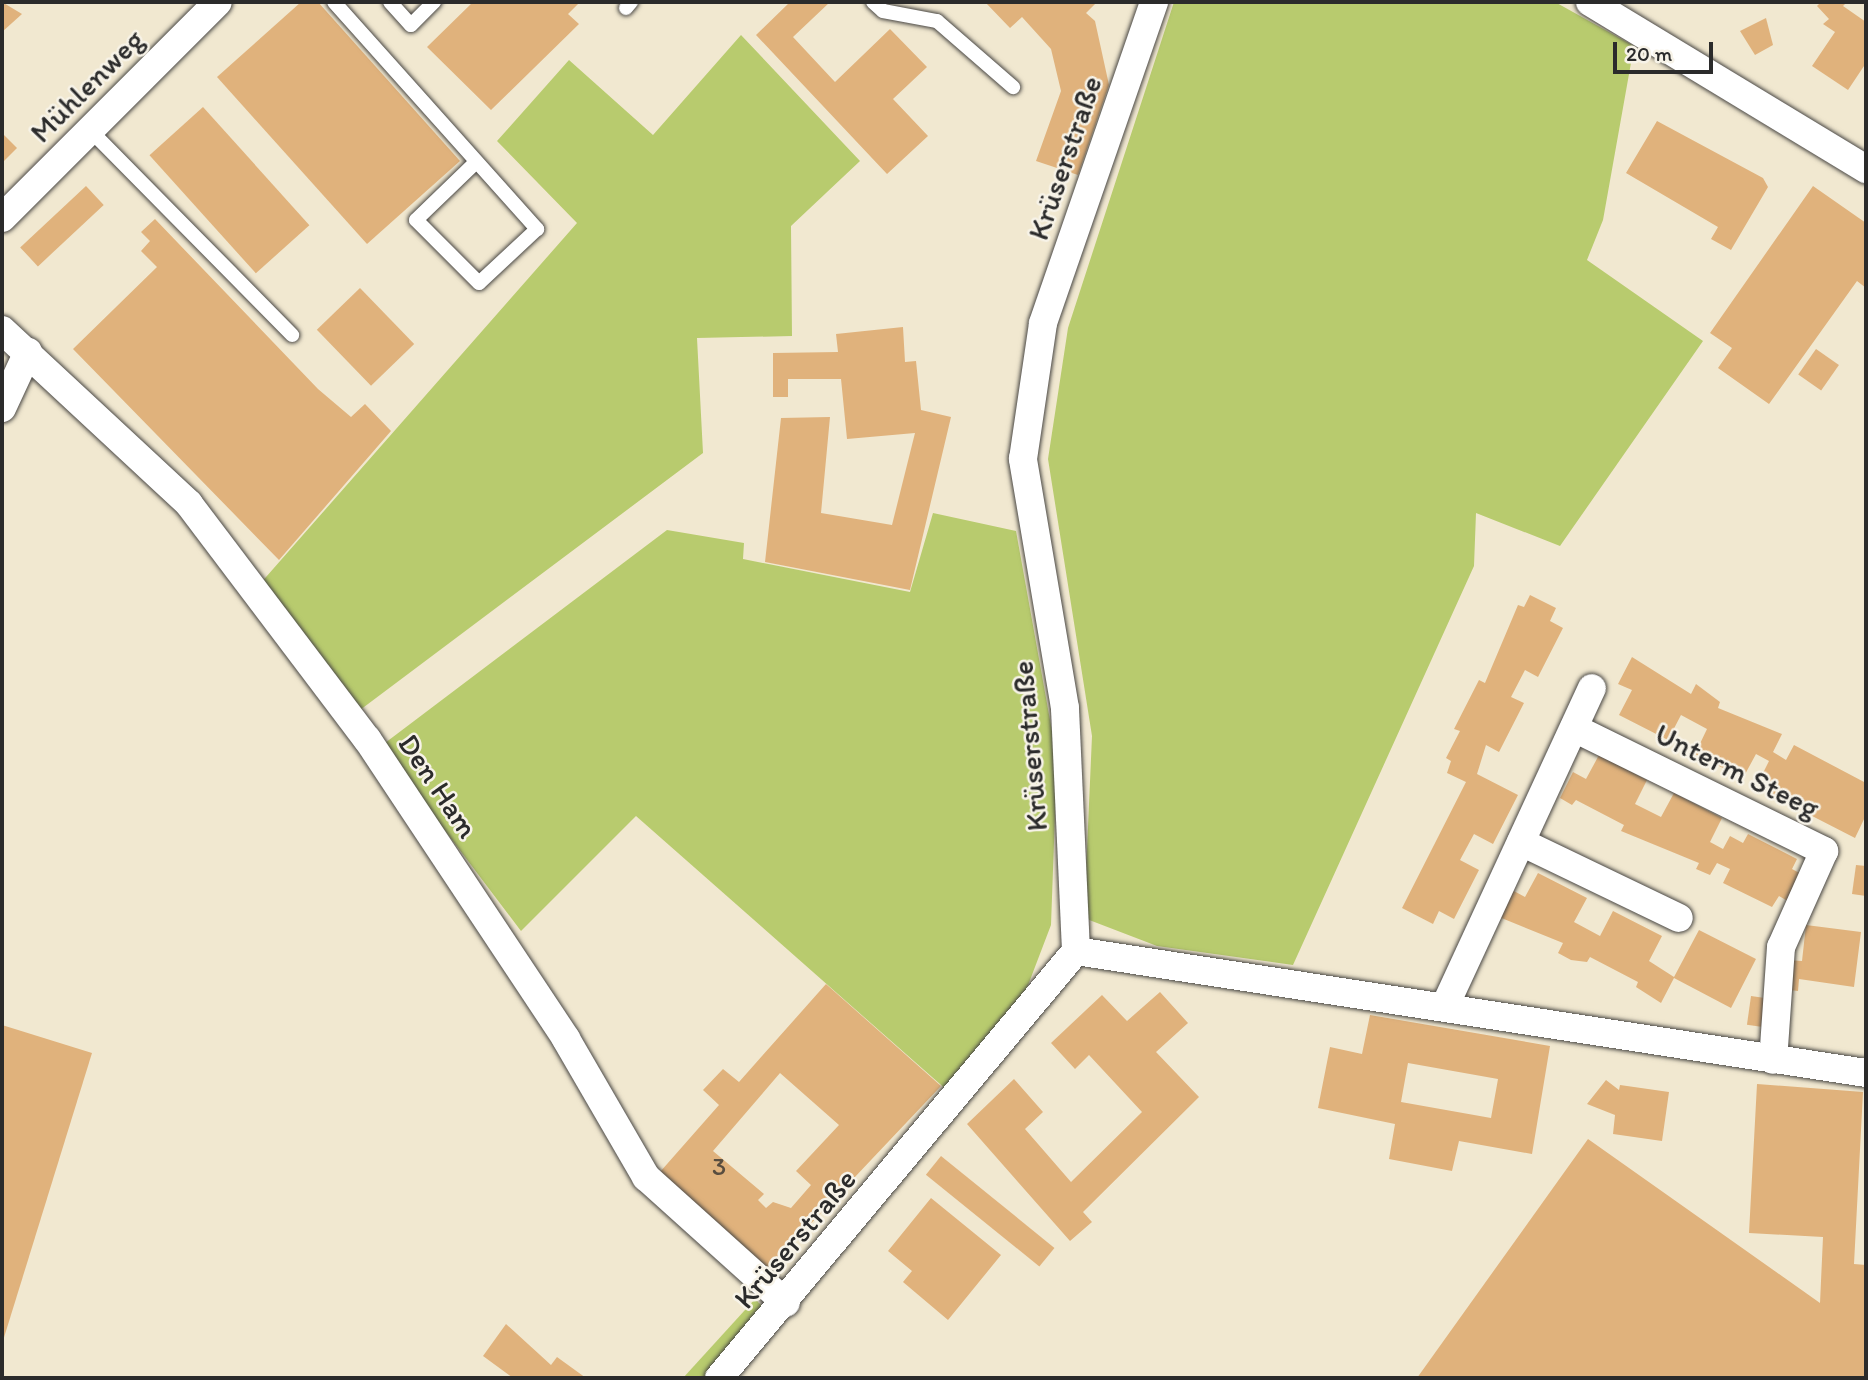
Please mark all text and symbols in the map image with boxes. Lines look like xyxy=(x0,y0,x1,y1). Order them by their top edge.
street label: Mühlenweg xyxy=(23,22,151,150)
scale bar xyxy=(1616,28,1716,72)
text: 20 m xyxy=(1626,41,1672,66)
street label: Krüserstraße xyxy=(1020,71,1110,245)
street label: Krüserstraße xyxy=(1005,659,1055,833)
street label: Unterm Steeg xyxy=(1649,716,1825,826)
street label: Den Ham xyxy=(390,726,486,846)
house number: 3 xyxy=(712,1151,726,1183)
street label: Krüserstraße xyxy=(726,1162,864,1316)

